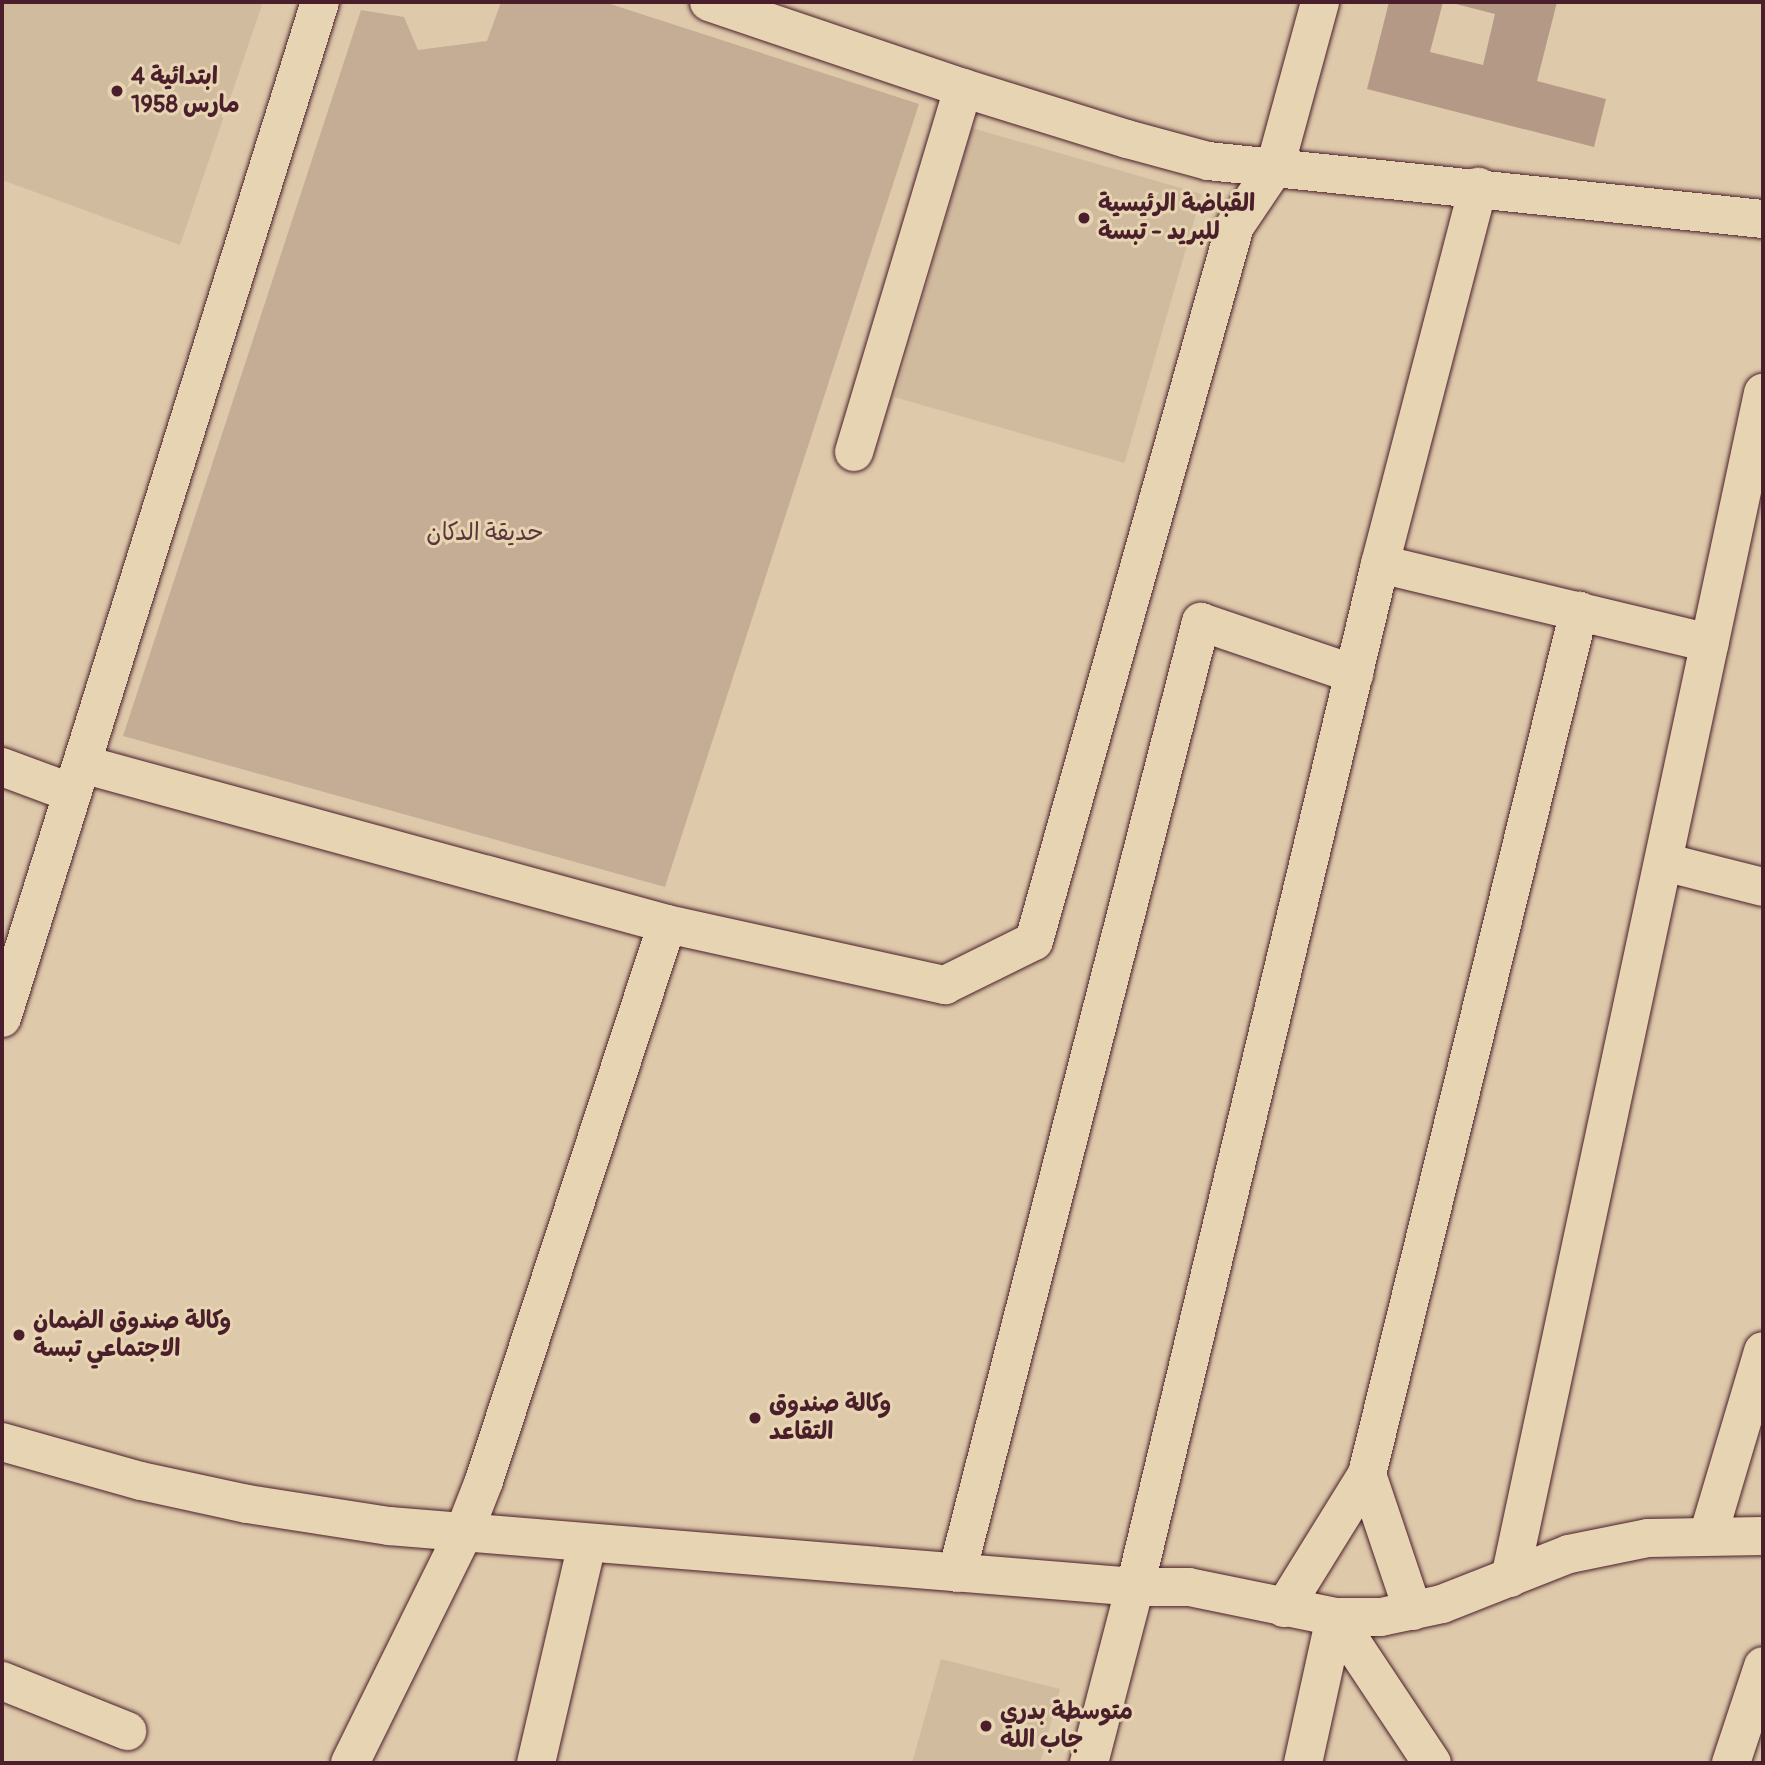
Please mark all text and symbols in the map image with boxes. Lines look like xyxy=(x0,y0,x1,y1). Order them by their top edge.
place label: ابتدائية 4 مارس 1958 xyxy=(131,63,240,119)
marker: ابتدائية 4 مارس 1958 xyxy=(109,83,125,99)
place label: القباضة الرئيسية للبريد - تبسة xyxy=(1098,190,1255,246)
marker: القباضة الرئيسية للبريد - تبسة xyxy=(1076,210,1092,226)
park label: حديقة الدكان xyxy=(426,519,544,547)
place label: وكالة صندوق الضمان الاجتماعي تبسة xyxy=(33,1307,231,1363)
marker: وكالة صندوق الضمان الاجتماعي تبسة xyxy=(11,1327,27,1343)
place label: وكالة صندوق التقاعد xyxy=(769,1390,891,1446)
marker: وكالة صندوق التقاعد xyxy=(747,1410,763,1426)
place label: متوسطة بدري جاب الله xyxy=(1000,1698,1133,1754)
marker: متوسطة بدري جاب الله xyxy=(978,1718,994,1734)

